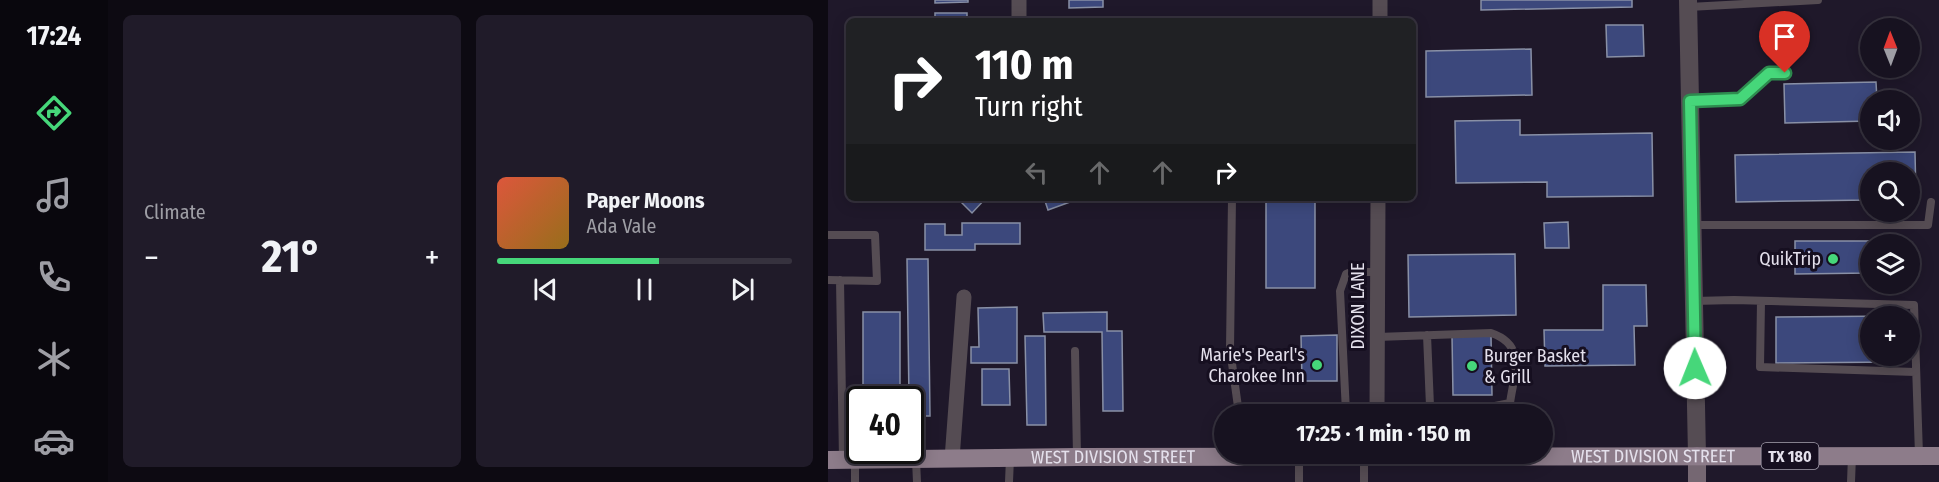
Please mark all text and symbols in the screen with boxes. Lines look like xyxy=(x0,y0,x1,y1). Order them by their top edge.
pin xyxy=(1759,11,1810,73)
north arrow xyxy=(1860,18,1920,78)
map controls xyxy=(1860,18,1920,366)
text: 17:24 xyxy=(27,20,81,52)
icon: arrive xyxy=(1768,20,1801,53)
text: 110 m xyxy=(975,40,1074,90)
icon: right xyxy=(876,42,954,120)
button: sound xyxy=(1860,90,1920,150)
text: Turn right xyxy=(975,91,1083,123)
icon: directions xyxy=(33,92,75,134)
icon: left xyxy=(1020,156,1053,189)
icon: ahead xyxy=(1083,156,1116,189)
icon: ahead xyxy=(1146,156,1179,189)
icon: right xyxy=(1209,156,1242,189)
button: search xyxy=(1860,162,1920,222)
icon: music xyxy=(33,174,75,216)
text: Paper Moons xyxy=(587,187,705,214)
text: Climate xyxy=(144,200,206,224)
text: Ada Vale xyxy=(587,214,656,238)
text: 21° xyxy=(262,230,322,284)
button: layers xyxy=(1860,234,1920,294)
text: − xyxy=(144,238,159,278)
text: + xyxy=(424,238,440,278)
place label: QuikTrip xyxy=(1759,248,1821,270)
marker: QuikTrip xyxy=(1826,252,1840,266)
icon: phone xyxy=(33,256,75,298)
street label: DIXON LANE xyxy=(1347,263,1369,349)
icon: previous xyxy=(529,273,562,306)
icon: pause xyxy=(628,273,661,306)
icon: next xyxy=(726,273,759,306)
button: + xyxy=(1860,306,1920,366)
position arrow xyxy=(1663,336,1727,400)
icon: climate xyxy=(33,338,75,380)
place label: Marie's Pearl's Charokee Inn xyxy=(1200,344,1305,387)
place label: Burger Basket & Grill xyxy=(1484,345,1586,388)
marker: Marie's Pearl's Charokee Inn xyxy=(1310,358,1324,372)
marker: Burger Basket & Grill xyxy=(1465,359,1479,373)
speed limit sign: 40 xyxy=(846,386,924,464)
icon: car xyxy=(33,420,75,462)
text: 17:25 · 1 min · 150 m xyxy=(1296,420,1471,447)
road number: TX 180 xyxy=(1762,443,1818,469)
street label: WEST DIVISION STREET xyxy=(1571,445,1736,467)
street label: WEST DIVISION STREET xyxy=(1031,446,1196,469)

